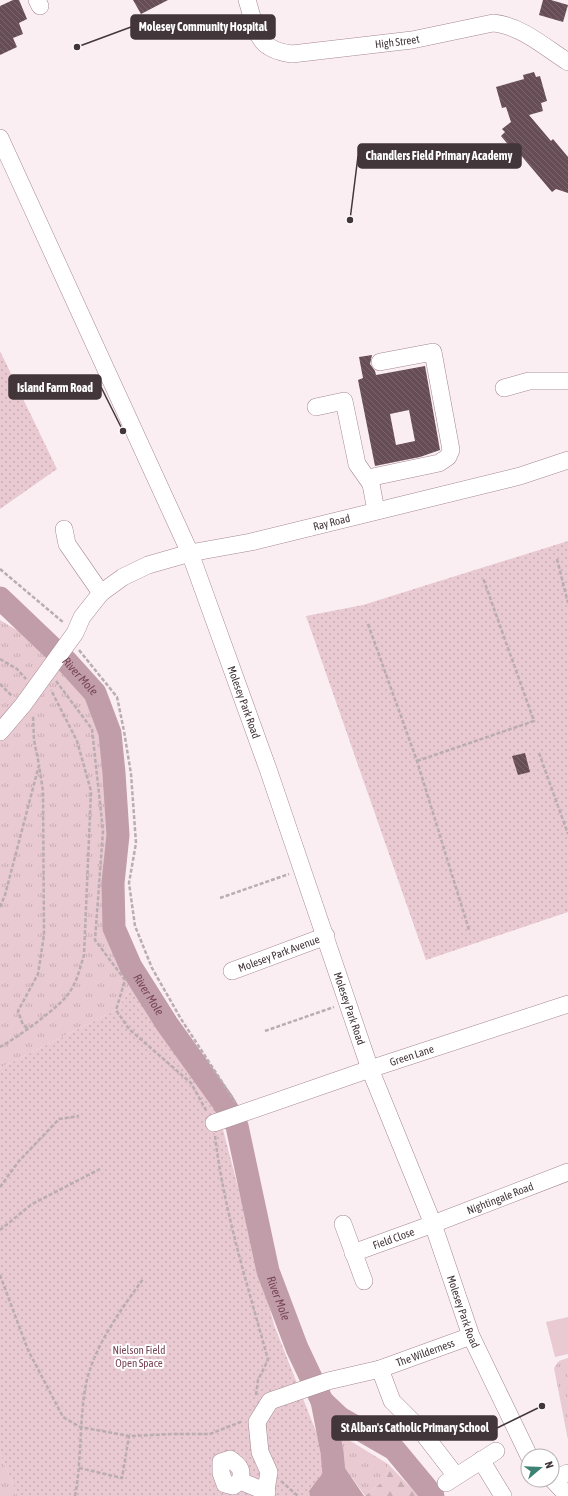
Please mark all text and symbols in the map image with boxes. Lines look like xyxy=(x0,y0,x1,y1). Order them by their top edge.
callout: Molesey Community Hospital xyxy=(131,15,275,39)
text: Molesey Community Hospital xyxy=(139,20,268,34)
street label: High Street xyxy=(374,33,421,50)
callout: Chandlers Field Primary Academy xyxy=(358,144,521,168)
text: Chandlers Field Primary Academy xyxy=(366,149,512,163)
callout: Island Farm Road xyxy=(9,375,101,399)
text: Island Farm Road xyxy=(17,381,93,395)
street label: Ray Road xyxy=(312,512,351,533)
water label: River Mole xyxy=(59,654,101,699)
street label: Molesey Park Road xyxy=(225,664,262,740)
street label: Molesey Park Avenue xyxy=(237,933,321,974)
street label: Molesey Park Road xyxy=(331,970,367,1046)
water label: River Mole xyxy=(130,971,167,1018)
street label: Green Lane xyxy=(388,1042,435,1068)
street label: Nightingale Road xyxy=(465,1180,535,1216)
street label: Field Close xyxy=(371,1225,416,1251)
water label: River Mole xyxy=(264,1274,293,1323)
street label: Molesey Park Road xyxy=(445,1274,482,1350)
street label: The Wilderness xyxy=(394,1336,456,1369)
park label: Nielson Field Open Space xyxy=(113,1344,165,1369)
callout: St Alban's Catholic Primary School xyxy=(332,1416,497,1440)
text: St Alban's Catholic Primary School xyxy=(341,1421,490,1435)
north arrow xyxy=(520,1448,560,1488)
text: N xyxy=(543,1460,556,1470)

